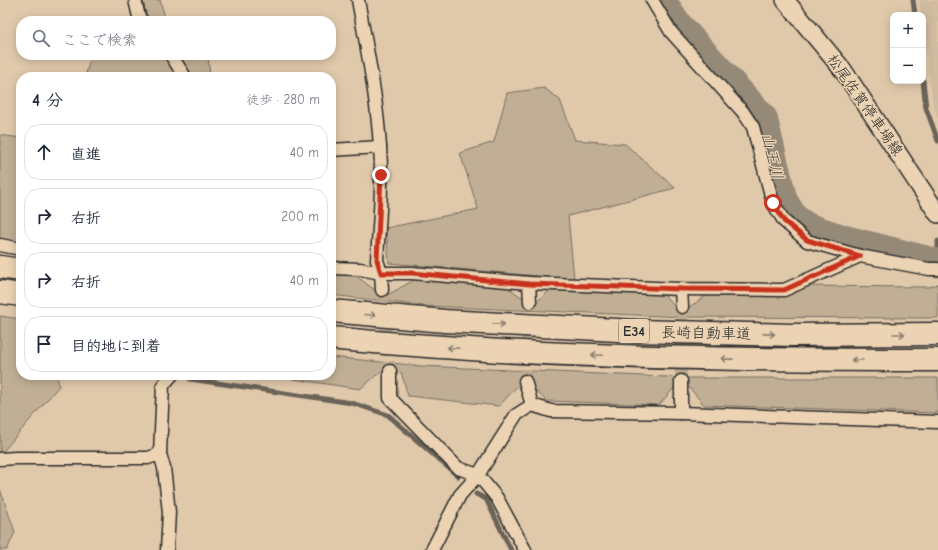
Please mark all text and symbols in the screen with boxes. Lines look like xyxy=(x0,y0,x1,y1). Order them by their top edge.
map controls xyxy=(890,12,926,84)
button: + xyxy=(890,12,926,48)
search box xyxy=(16,16,336,60)
icon: search xyxy=(30,27,52,49)
text: ここで検索 xyxy=(62,31,137,49)
button: − xyxy=(890,48,926,84)
street label: 松尾佐賀停車場線 xyxy=(823,51,907,159)
text: 4 分 xyxy=(32,91,63,110)
text: 徒歩 · 280 m xyxy=(247,92,320,107)
water label: 山王川 xyxy=(757,131,787,181)
icon: ahead xyxy=(33,141,55,163)
text: 直進 xyxy=(71,145,101,163)
text: 40 m xyxy=(290,145,319,160)
route end xyxy=(372,166,390,184)
route start xyxy=(764,194,782,212)
icon: right xyxy=(33,205,55,227)
text: 右折 xyxy=(71,209,101,227)
text: 200 m xyxy=(281,209,319,224)
icon: right xyxy=(33,269,55,291)
text: 右折 xyxy=(71,273,101,291)
text: 40 m xyxy=(290,273,319,288)
one-way arrow xyxy=(363,311,376,318)
road number: E34 xyxy=(619,319,649,343)
one-way arrow xyxy=(492,321,505,328)
street label: 長崎自動車道 xyxy=(661,323,751,343)
one-way arrow xyxy=(762,330,775,338)
one-way arrow xyxy=(892,330,905,338)
icon: arrive xyxy=(33,333,55,355)
text: 目的地に到着 xyxy=(71,337,161,355)
one-way arrow xyxy=(447,344,460,351)
one-way arrow xyxy=(591,352,604,359)
one-way arrow xyxy=(721,355,734,363)
one-way arrow xyxy=(851,356,864,364)

